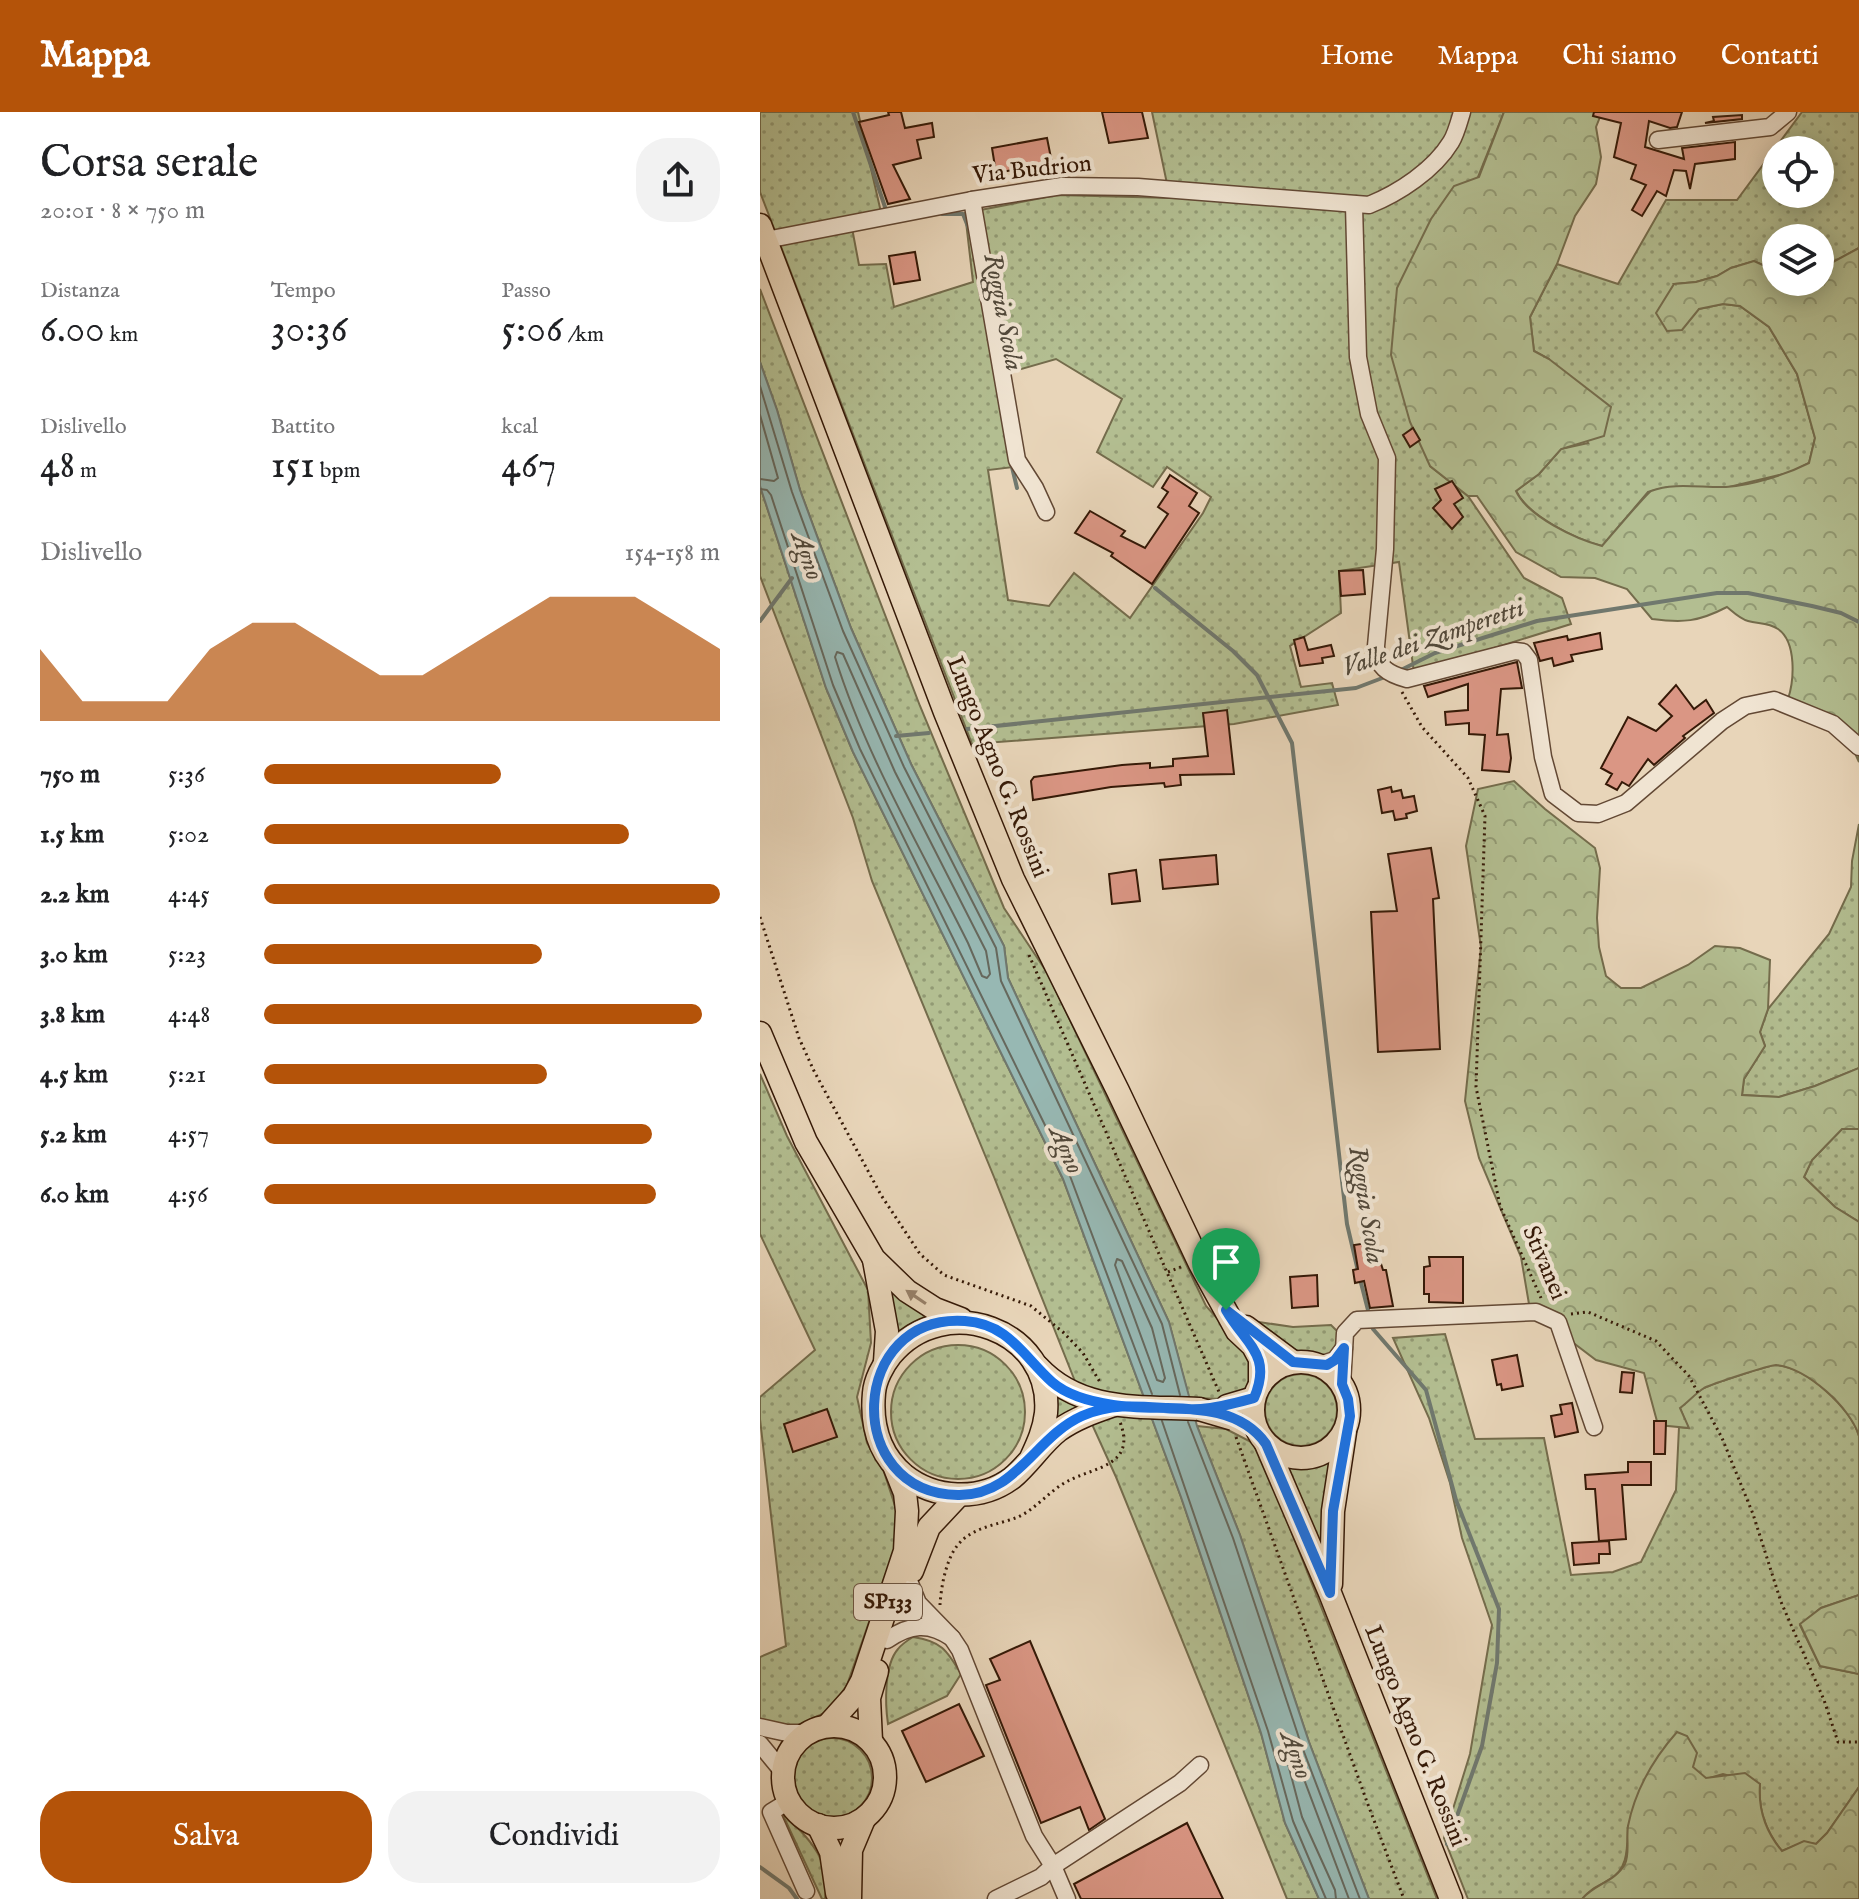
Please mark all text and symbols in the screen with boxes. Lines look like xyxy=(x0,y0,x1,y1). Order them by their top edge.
text: Mappa xyxy=(40,32,150,80)
text: Home xyxy=(1320,39,1393,74)
text: Mappa xyxy=(1437,39,1518,74)
text: Chi siamo xyxy=(1562,39,1677,74)
text: Contatti xyxy=(1721,39,1819,74)
text: Corsa serale xyxy=(40,136,258,192)
map controls xyxy=(1762,136,1834,296)
button: locate xyxy=(1762,136,1834,208)
button: share xyxy=(636,138,720,222)
street label: Via Budrion xyxy=(970,148,1093,192)
text: 20:01 · 8 × 750 m xyxy=(40,194,205,227)
button: layers xyxy=(1762,224,1834,296)
water label: Roggia Scola xyxy=(974,250,1031,374)
text: Distanza xyxy=(40,277,120,305)
text: Tempo xyxy=(271,277,336,305)
text: Passo xyxy=(501,277,551,305)
text: 6.00 xyxy=(40,305,105,356)
text: 30:36 xyxy=(271,305,348,356)
text: 5:06 xyxy=(501,305,563,356)
text: km xyxy=(105,321,138,349)
text: /km xyxy=(563,321,604,349)
text: Dislivello xyxy=(40,413,127,441)
text: Battito xyxy=(271,413,335,441)
text: kcal xyxy=(501,413,538,441)
text: 48 xyxy=(40,441,75,492)
text: 151 xyxy=(271,441,315,492)
text: 467 xyxy=(501,441,557,492)
text: m xyxy=(75,457,97,485)
text: bpm xyxy=(315,457,360,485)
water label: Agno xyxy=(781,524,831,585)
text: Dislivello xyxy=(40,536,142,569)
text: 154–158 m xyxy=(625,536,720,569)
water label: Valle dei Zamperetti xyxy=(1338,591,1530,686)
street label: Lungo Agno G. Rossini xyxy=(938,652,1056,882)
text: 750 m xyxy=(40,758,100,791)
text: 5:36 xyxy=(168,758,205,791)
text: 1.5 km xyxy=(40,818,104,851)
text: 5:02 xyxy=(168,818,209,851)
text: 2.2 km xyxy=(40,878,110,911)
text: 4:45 xyxy=(168,878,210,911)
text: 3.0 km xyxy=(40,938,108,971)
text: 5:23 xyxy=(168,938,206,971)
text: 3.8 km xyxy=(40,998,105,1031)
text: 4:48 xyxy=(168,998,211,1031)
text: 4.5 km xyxy=(40,1058,108,1091)
text: 5:21 xyxy=(168,1058,206,1091)
text: 5.2 km xyxy=(40,1118,107,1151)
text: 4:57 xyxy=(168,1118,209,1151)
water label: Agno xyxy=(1039,1118,1091,1180)
water label: Roggia Scola xyxy=(1339,1144,1392,1266)
text: 6.0 km xyxy=(40,1178,109,1211)
text: 4:56 xyxy=(168,1178,208,1211)
street label: Stivanei xyxy=(1514,1221,1574,1305)
pin xyxy=(1192,1228,1260,1310)
icon: arrive xyxy=(1204,1240,1248,1284)
one-way arrow xyxy=(905,1289,926,1304)
road number: SP133 xyxy=(854,1584,922,1620)
street label: Lungo Agno G. Rossini xyxy=(1356,1621,1474,1851)
water label: Agno xyxy=(1270,1723,1320,1784)
button: Salva xyxy=(40,1791,372,1883)
button: Condividi xyxy=(388,1791,720,1883)

